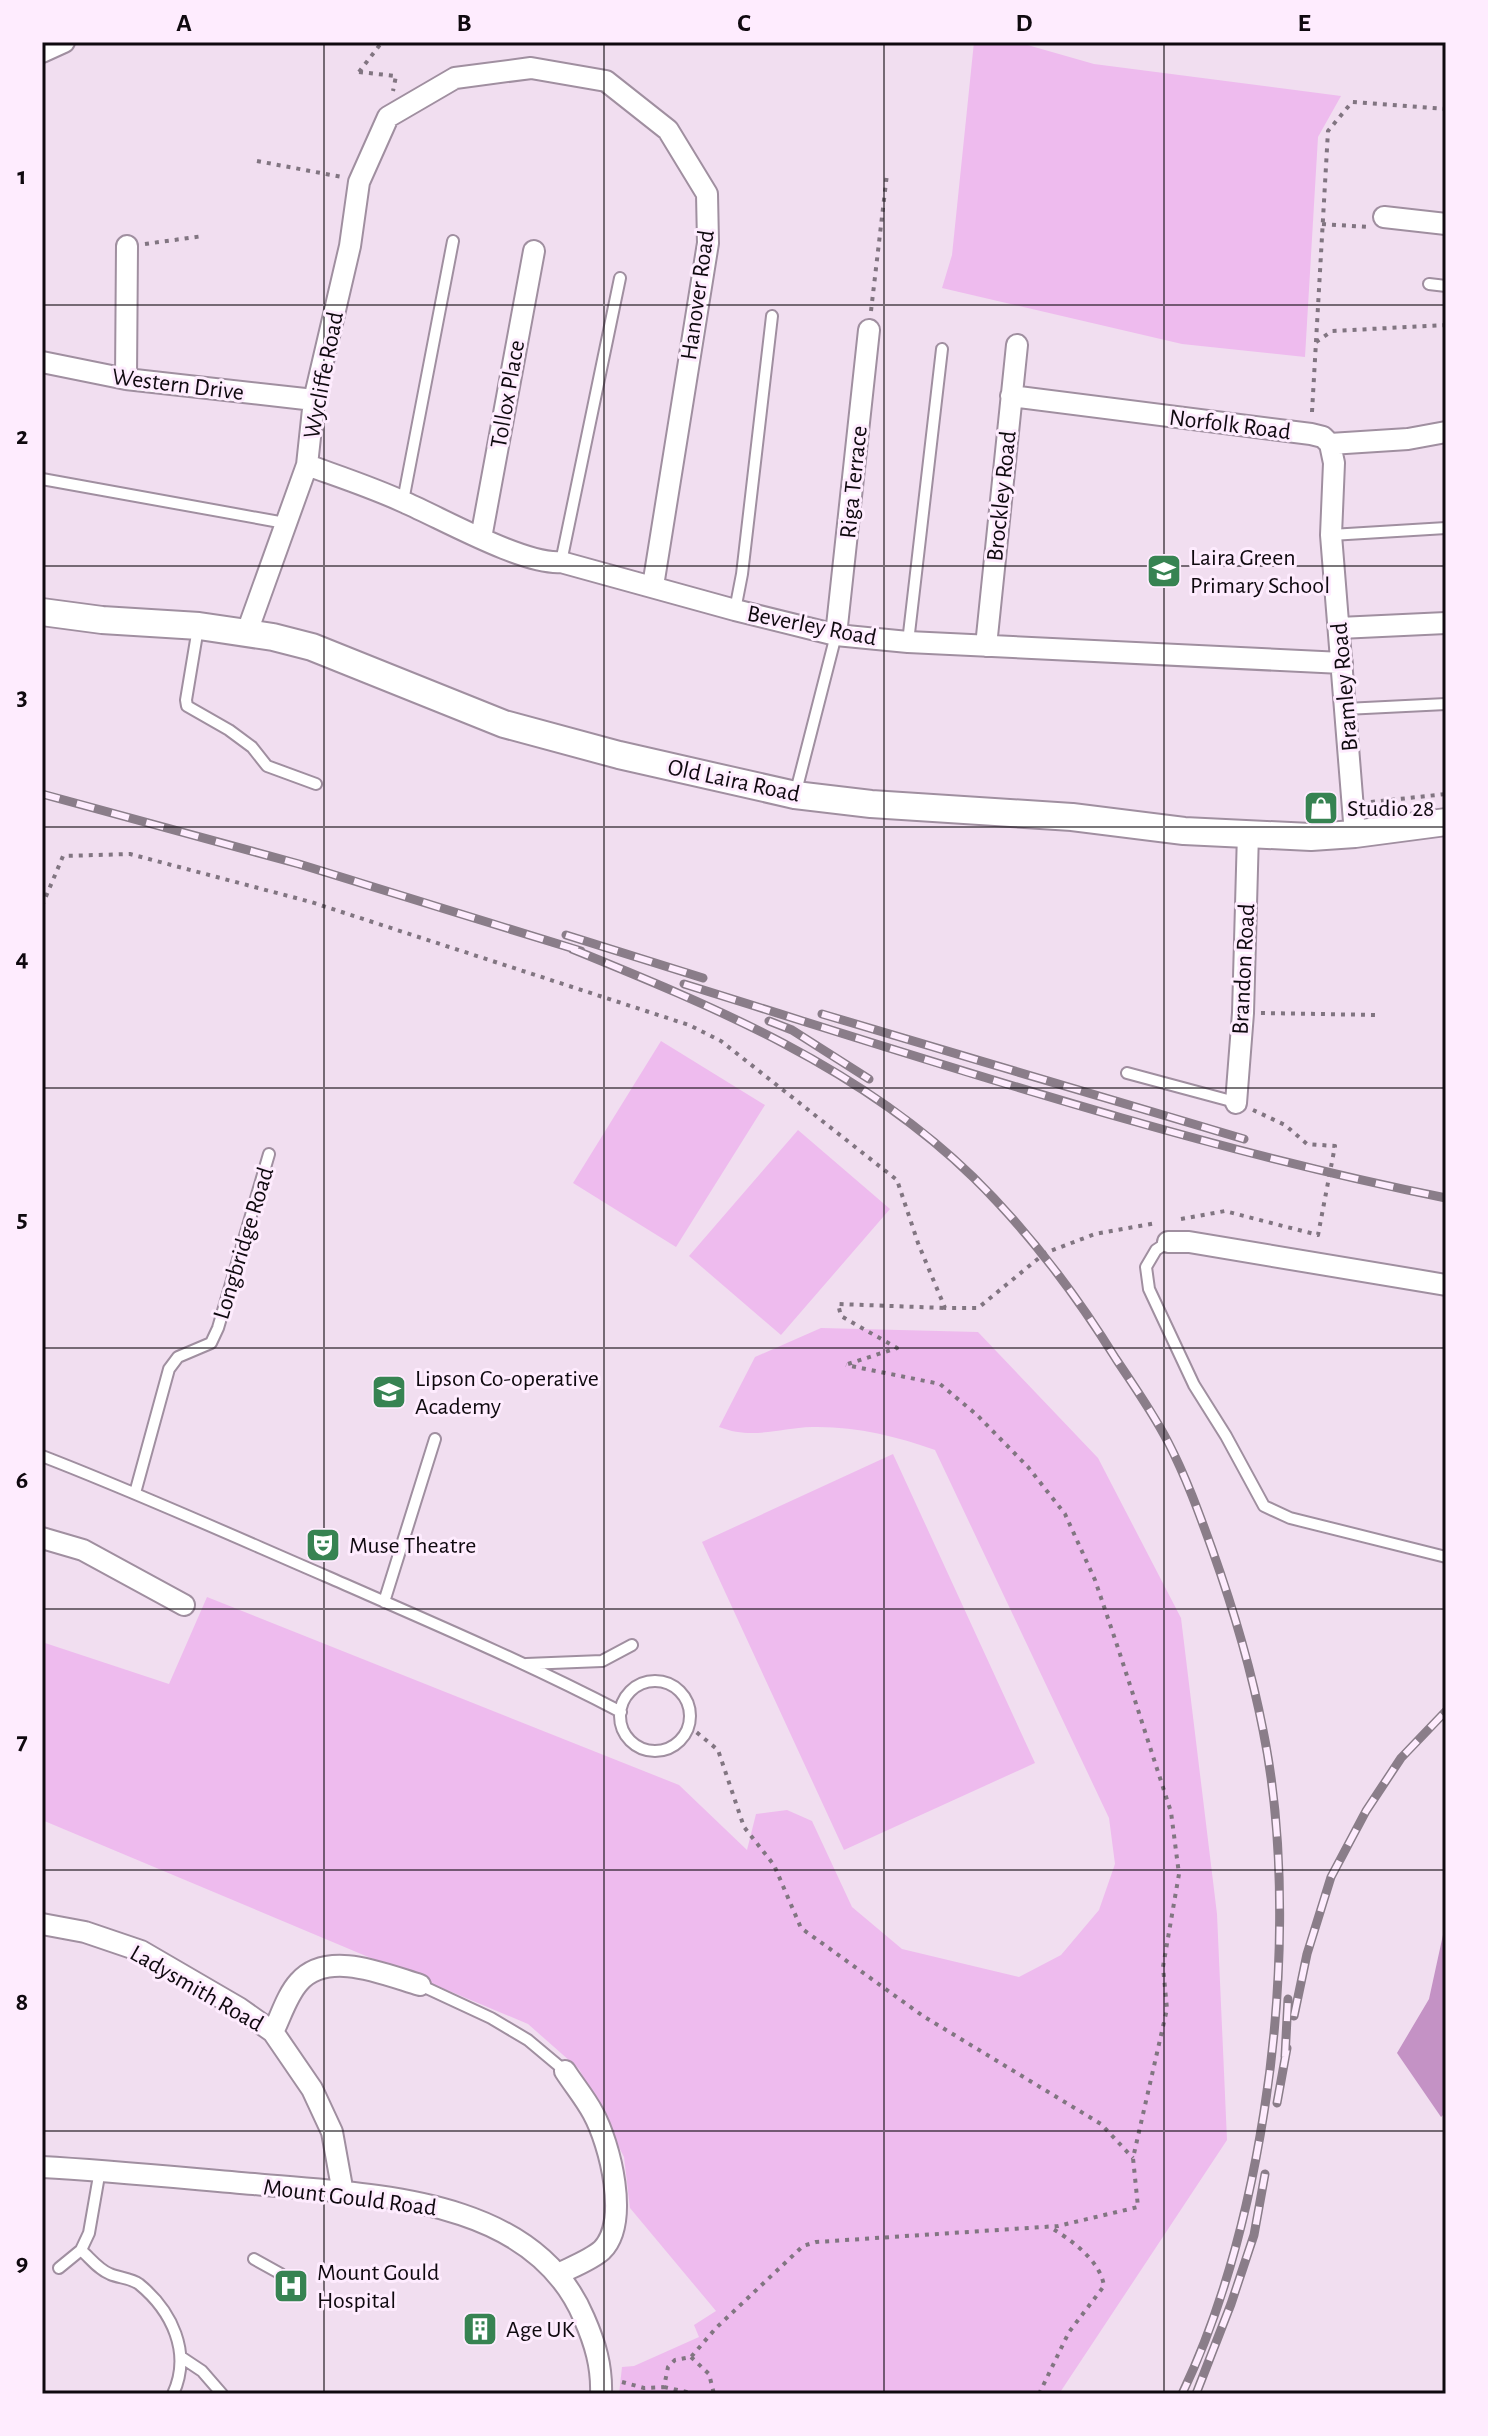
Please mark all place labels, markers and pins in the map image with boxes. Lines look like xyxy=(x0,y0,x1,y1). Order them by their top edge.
place label: Laira Green Primary School xyxy=(1190,546,1330,598)
school or university icon: Laira Green Primary School xyxy=(1145,552,1183,590)
shop icon: Studio 28 xyxy=(1302,789,1340,827)
place label: Studio 28 xyxy=(1347,797,1434,821)
place label: Lipson Co-operative Academy xyxy=(415,1367,599,1419)
school or university icon: Lipson Co-operative Academy xyxy=(370,1373,408,1411)
theatre icon: Muse Theatre xyxy=(304,1526,342,1564)
place label: Muse Theatre xyxy=(349,1534,476,1558)
place label: Mount Gould Hospital xyxy=(317,2261,440,2313)
hospital icon: Mount Gould Hospital xyxy=(272,2267,310,2305)
building icon: Age UK xyxy=(461,2310,499,2348)
place label: Age UK xyxy=(506,2318,576,2342)

